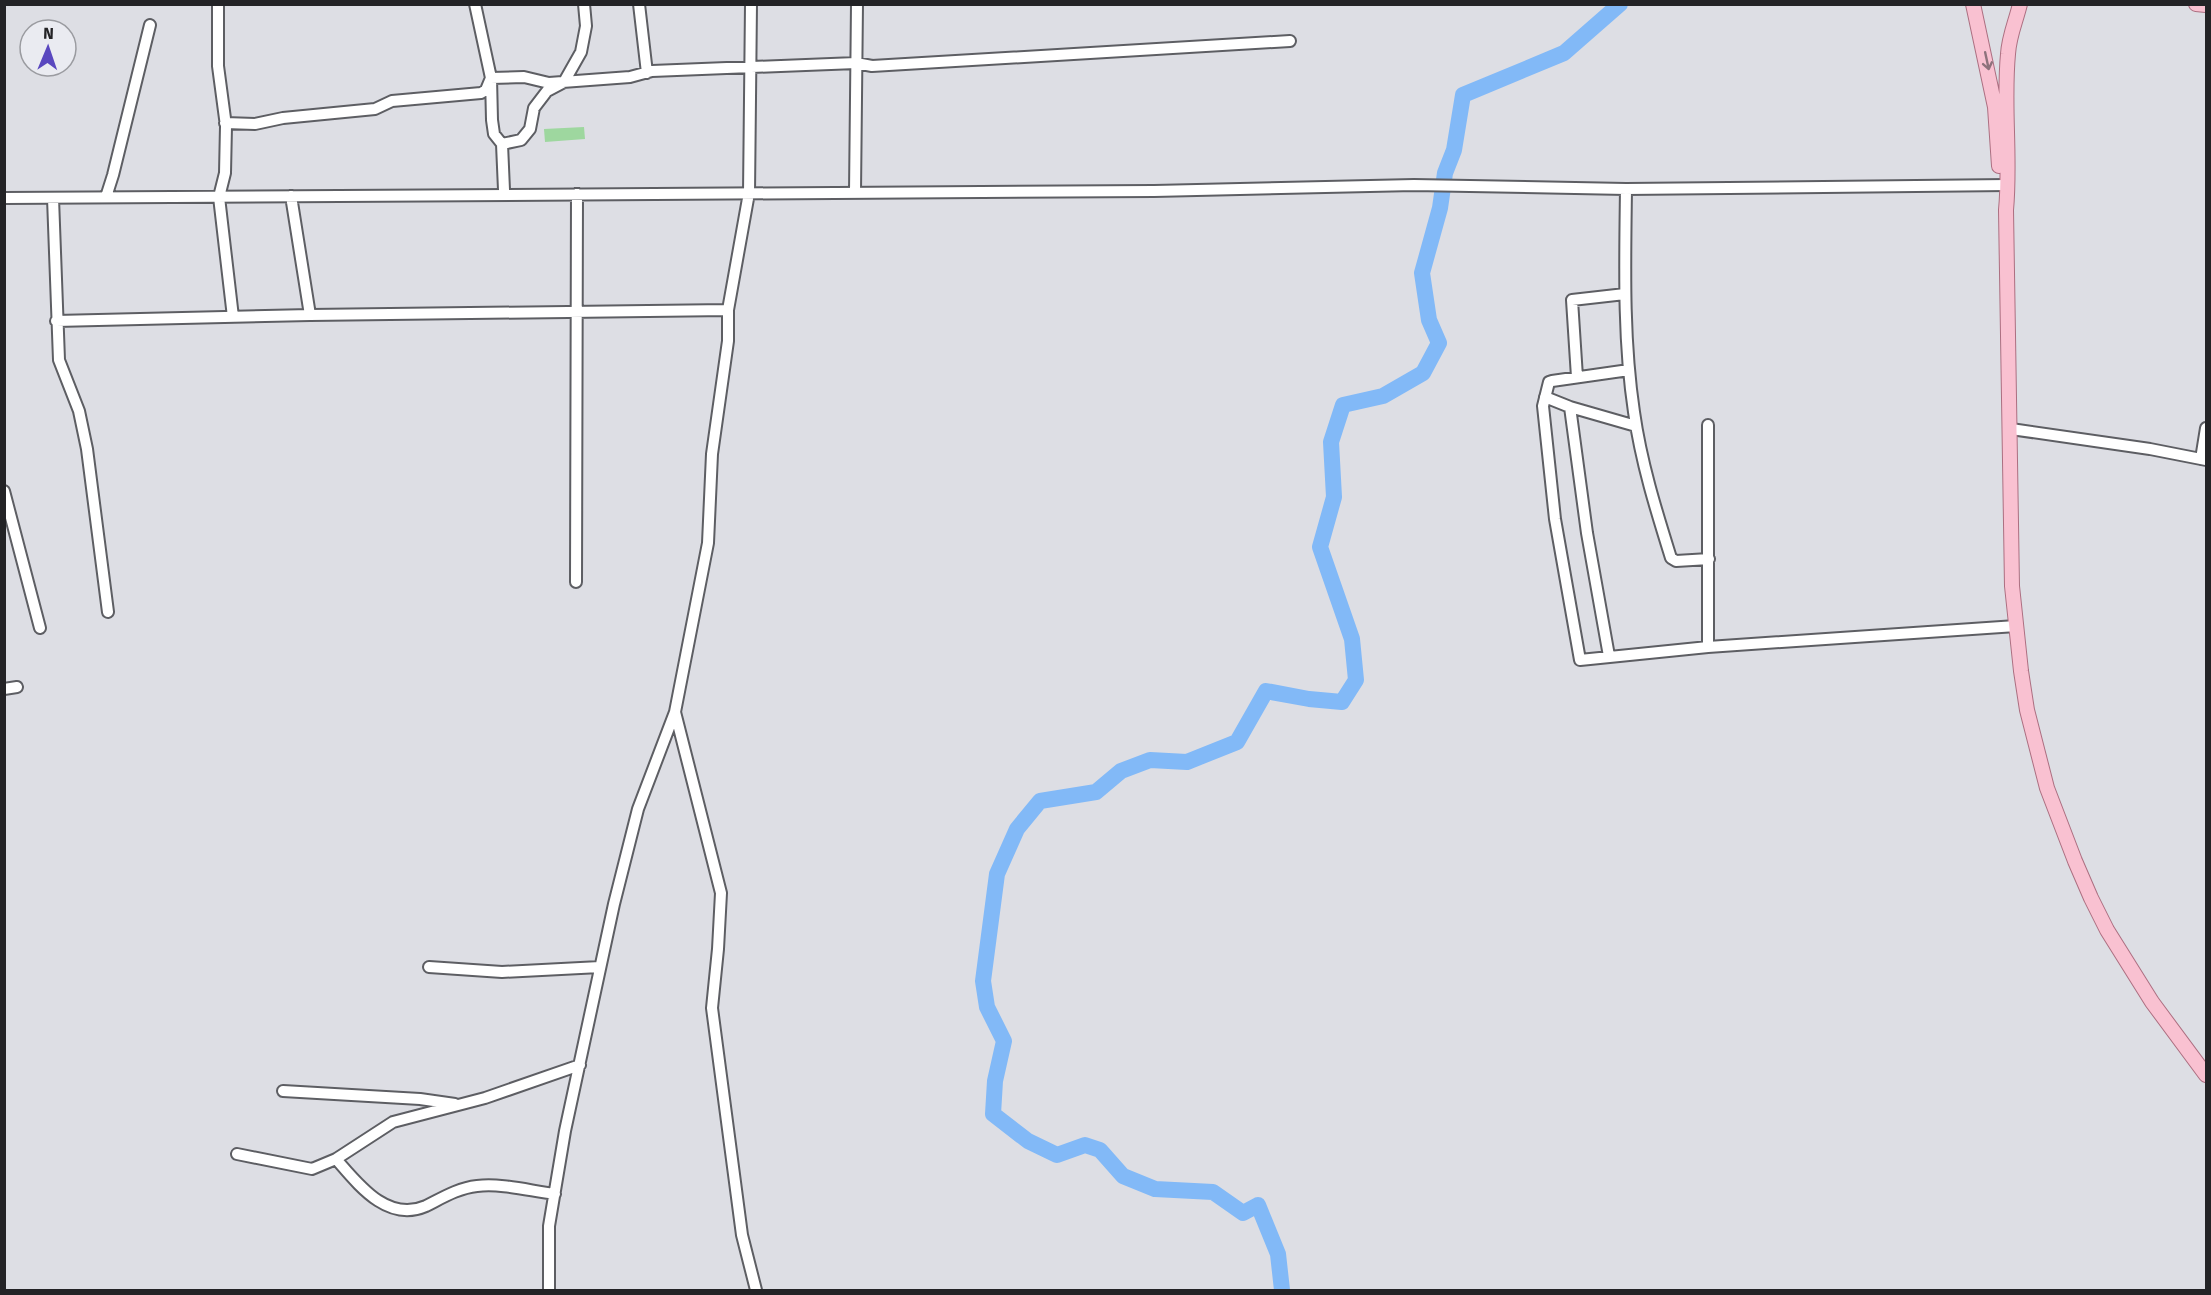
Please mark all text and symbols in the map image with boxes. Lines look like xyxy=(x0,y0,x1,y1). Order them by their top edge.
north arrow xyxy=(18,18,78,78)
text: N xyxy=(43,24,54,43)
one-way arrow xyxy=(1981,52,1993,71)

